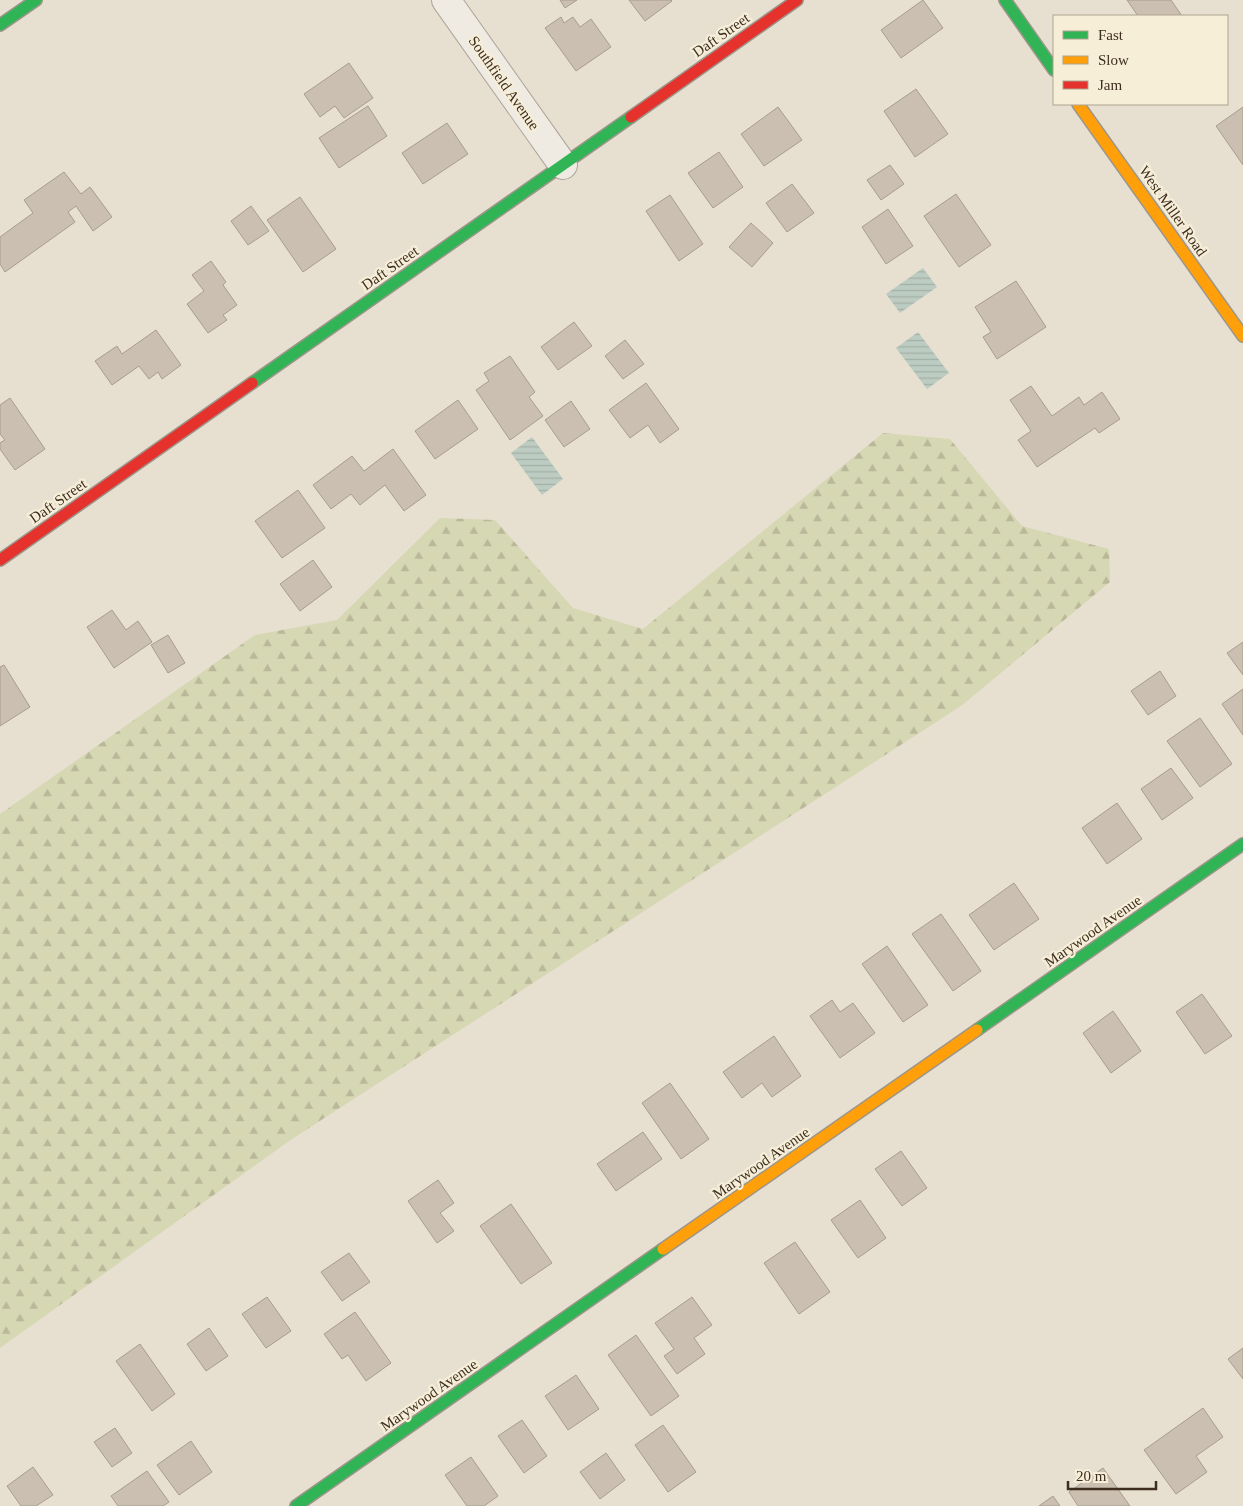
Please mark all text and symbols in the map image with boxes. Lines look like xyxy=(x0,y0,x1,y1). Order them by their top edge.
street label: Daft Street xyxy=(690,9,753,60)
legend xyxy=(1053,15,1228,105)
text: Fast xyxy=(1098,27,1124,43)
street label: Southfield Avenue xyxy=(466,33,543,133)
text: Slow xyxy=(1098,52,1129,68)
text: Jam xyxy=(1098,77,1122,93)
street label: West Miller Road xyxy=(1136,163,1210,260)
street label: Daft Street xyxy=(359,242,422,293)
street label: Daft Street xyxy=(27,475,90,526)
street label: Marywood Avenue xyxy=(1042,891,1145,970)
street label: Marywood Avenue xyxy=(710,1123,813,1202)
street label: Marywood Avenue xyxy=(378,1355,481,1434)
scale bar xyxy=(1068,1458,1156,1490)
text: 20 m xyxy=(1076,1468,1107,1484)

